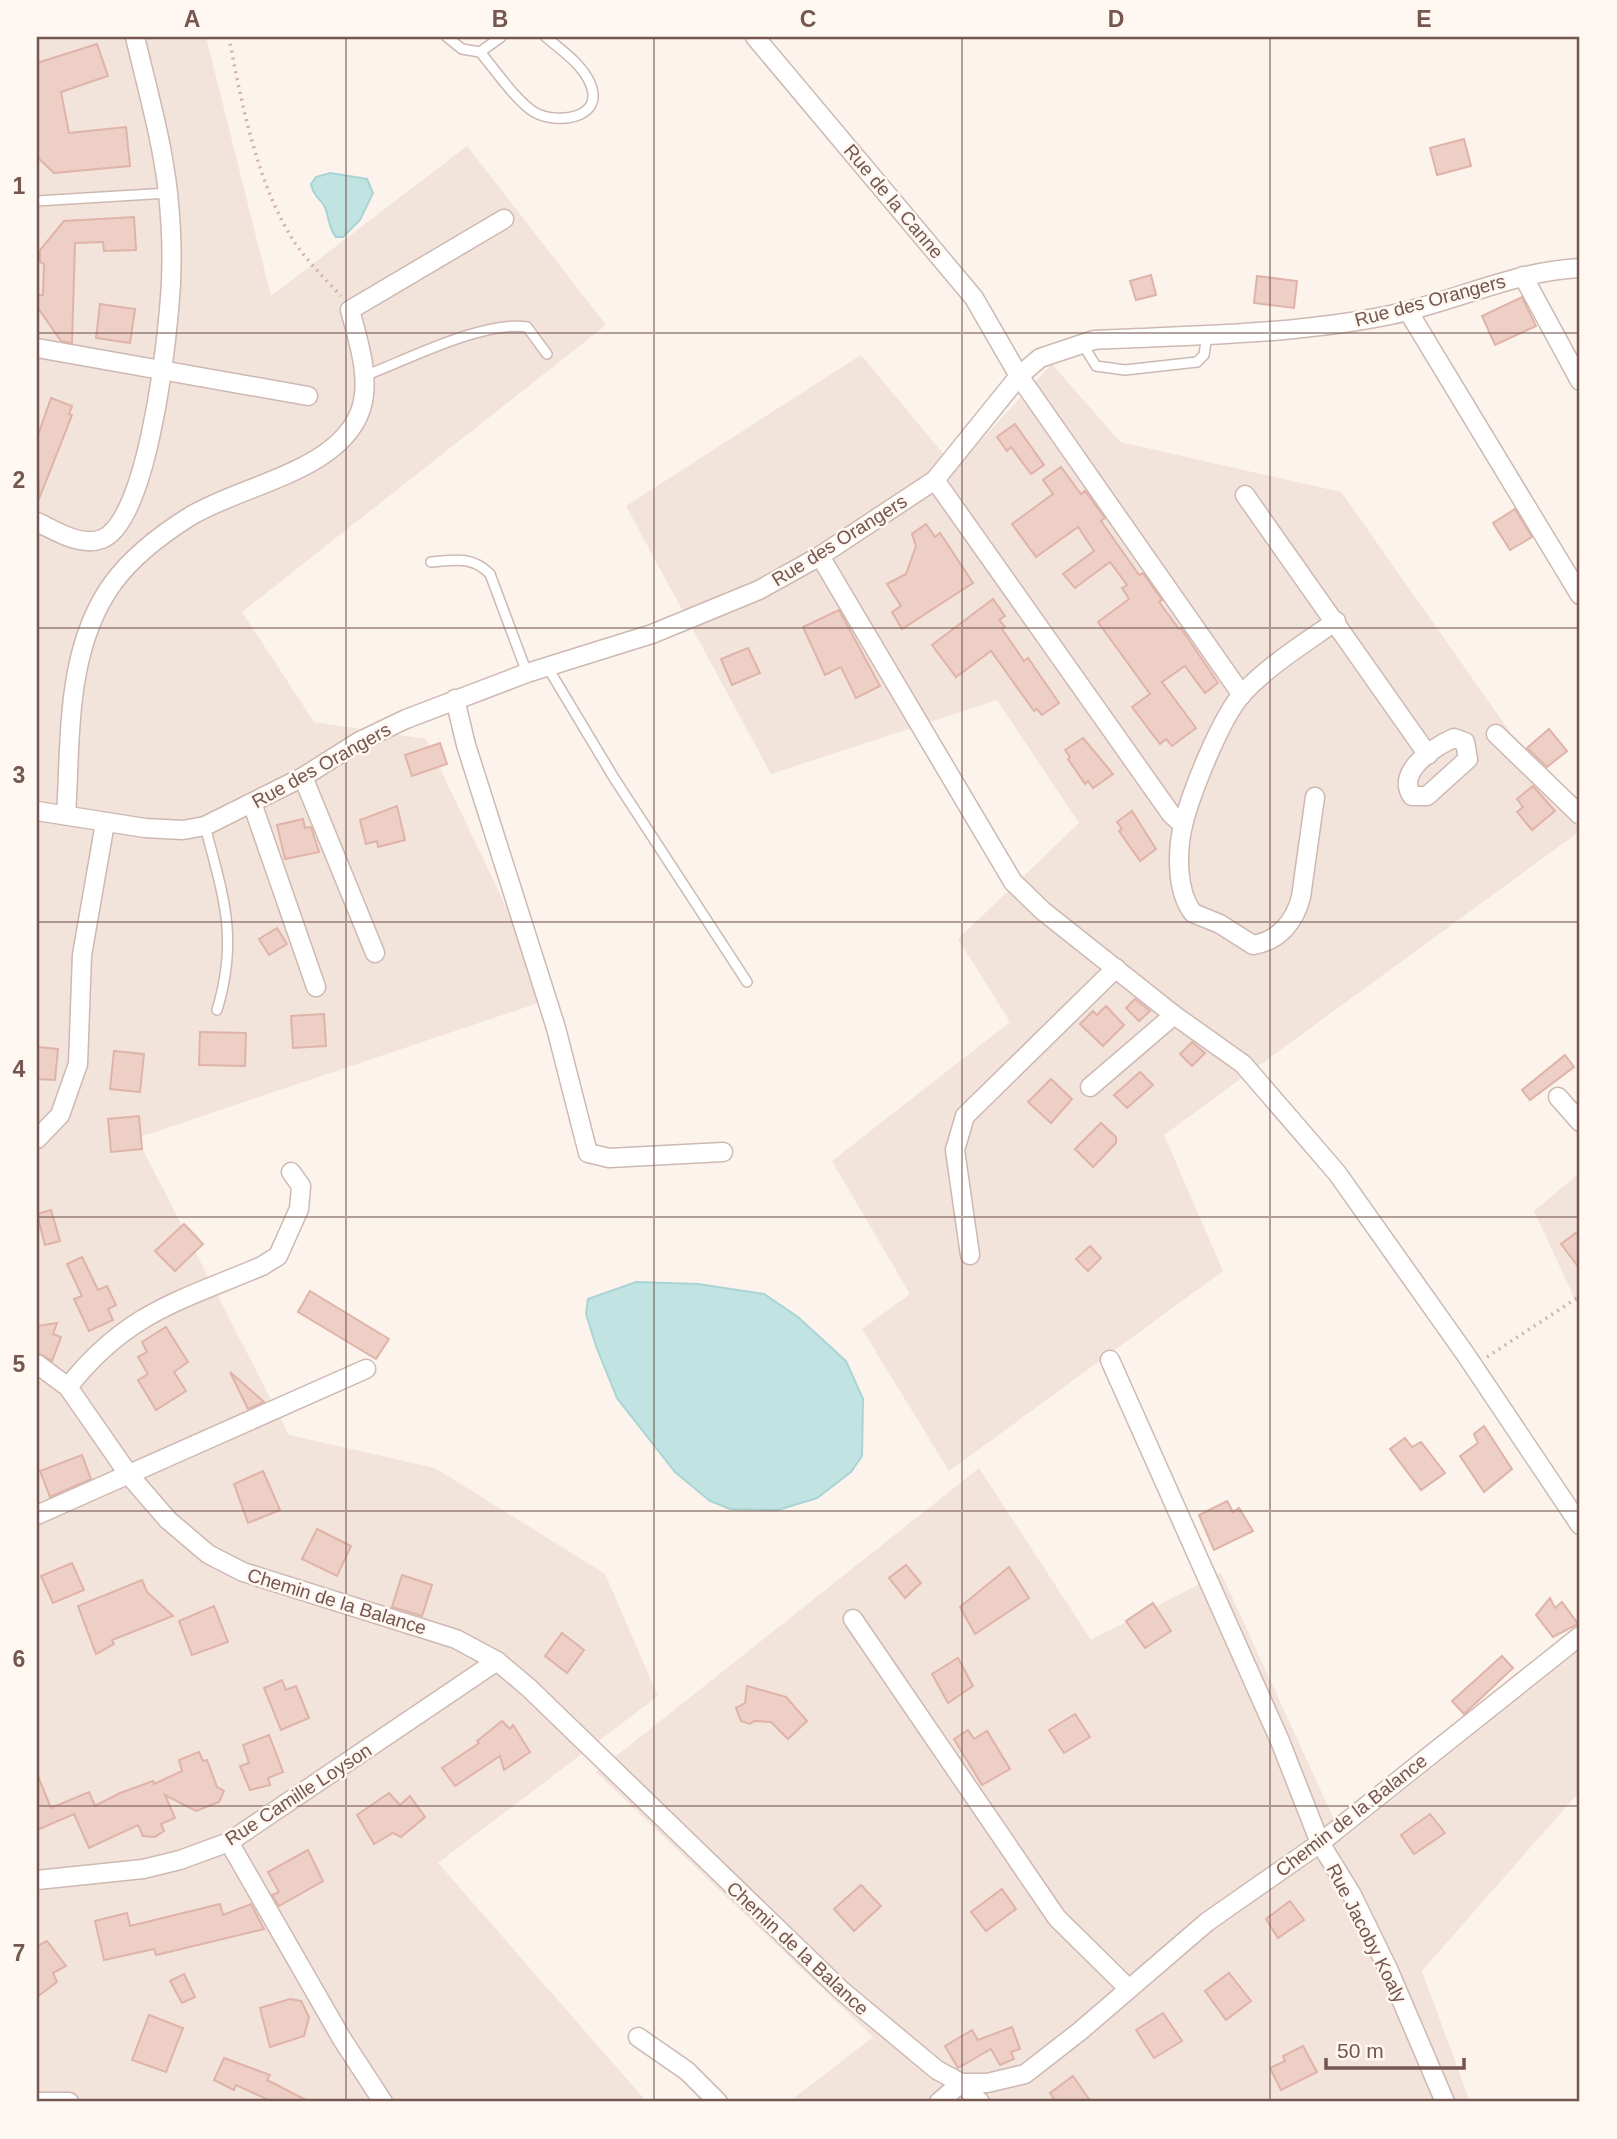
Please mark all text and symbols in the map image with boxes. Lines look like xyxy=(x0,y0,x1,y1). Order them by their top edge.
text: A xyxy=(184,6,200,32)
text: B xyxy=(492,6,508,32)
text: C xyxy=(800,6,816,32)
text: D xyxy=(1108,6,1124,32)
text: E xyxy=(1416,6,1432,32)
street label: Rue de la Canne xyxy=(840,140,947,263)
text: 1 xyxy=(13,173,26,199)
street label: Rue des Orangers xyxy=(1352,270,1508,331)
text: 2 xyxy=(13,467,25,493)
street label: Rue des Orangers xyxy=(768,490,911,590)
street label: Rue des Orangers xyxy=(248,719,394,812)
text: 3 xyxy=(13,762,25,788)
text: 4 xyxy=(13,1056,26,1082)
text: 5 xyxy=(13,1351,26,1377)
street label: Chemin de la Balance xyxy=(245,1564,429,1639)
text: 6 xyxy=(13,1646,25,1672)
street label: Rue Camille Loyson xyxy=(221,1739,375,1850)
street label: Chemin de la Balance xyxy=(1272,1750,1431,1881)
street label: Rue Jacoby Koaly xyxy=(1322,1860,1411,2007)
street label: Chemin de la Balance xyxy=(723,1877,873,2019)
text: 7 xyxy=(13,1940,25,1966)
scale bar xyxy=(1326,2027,1465,2071)
text: 50 m xyxy=(1337,2039,1384,2062)

